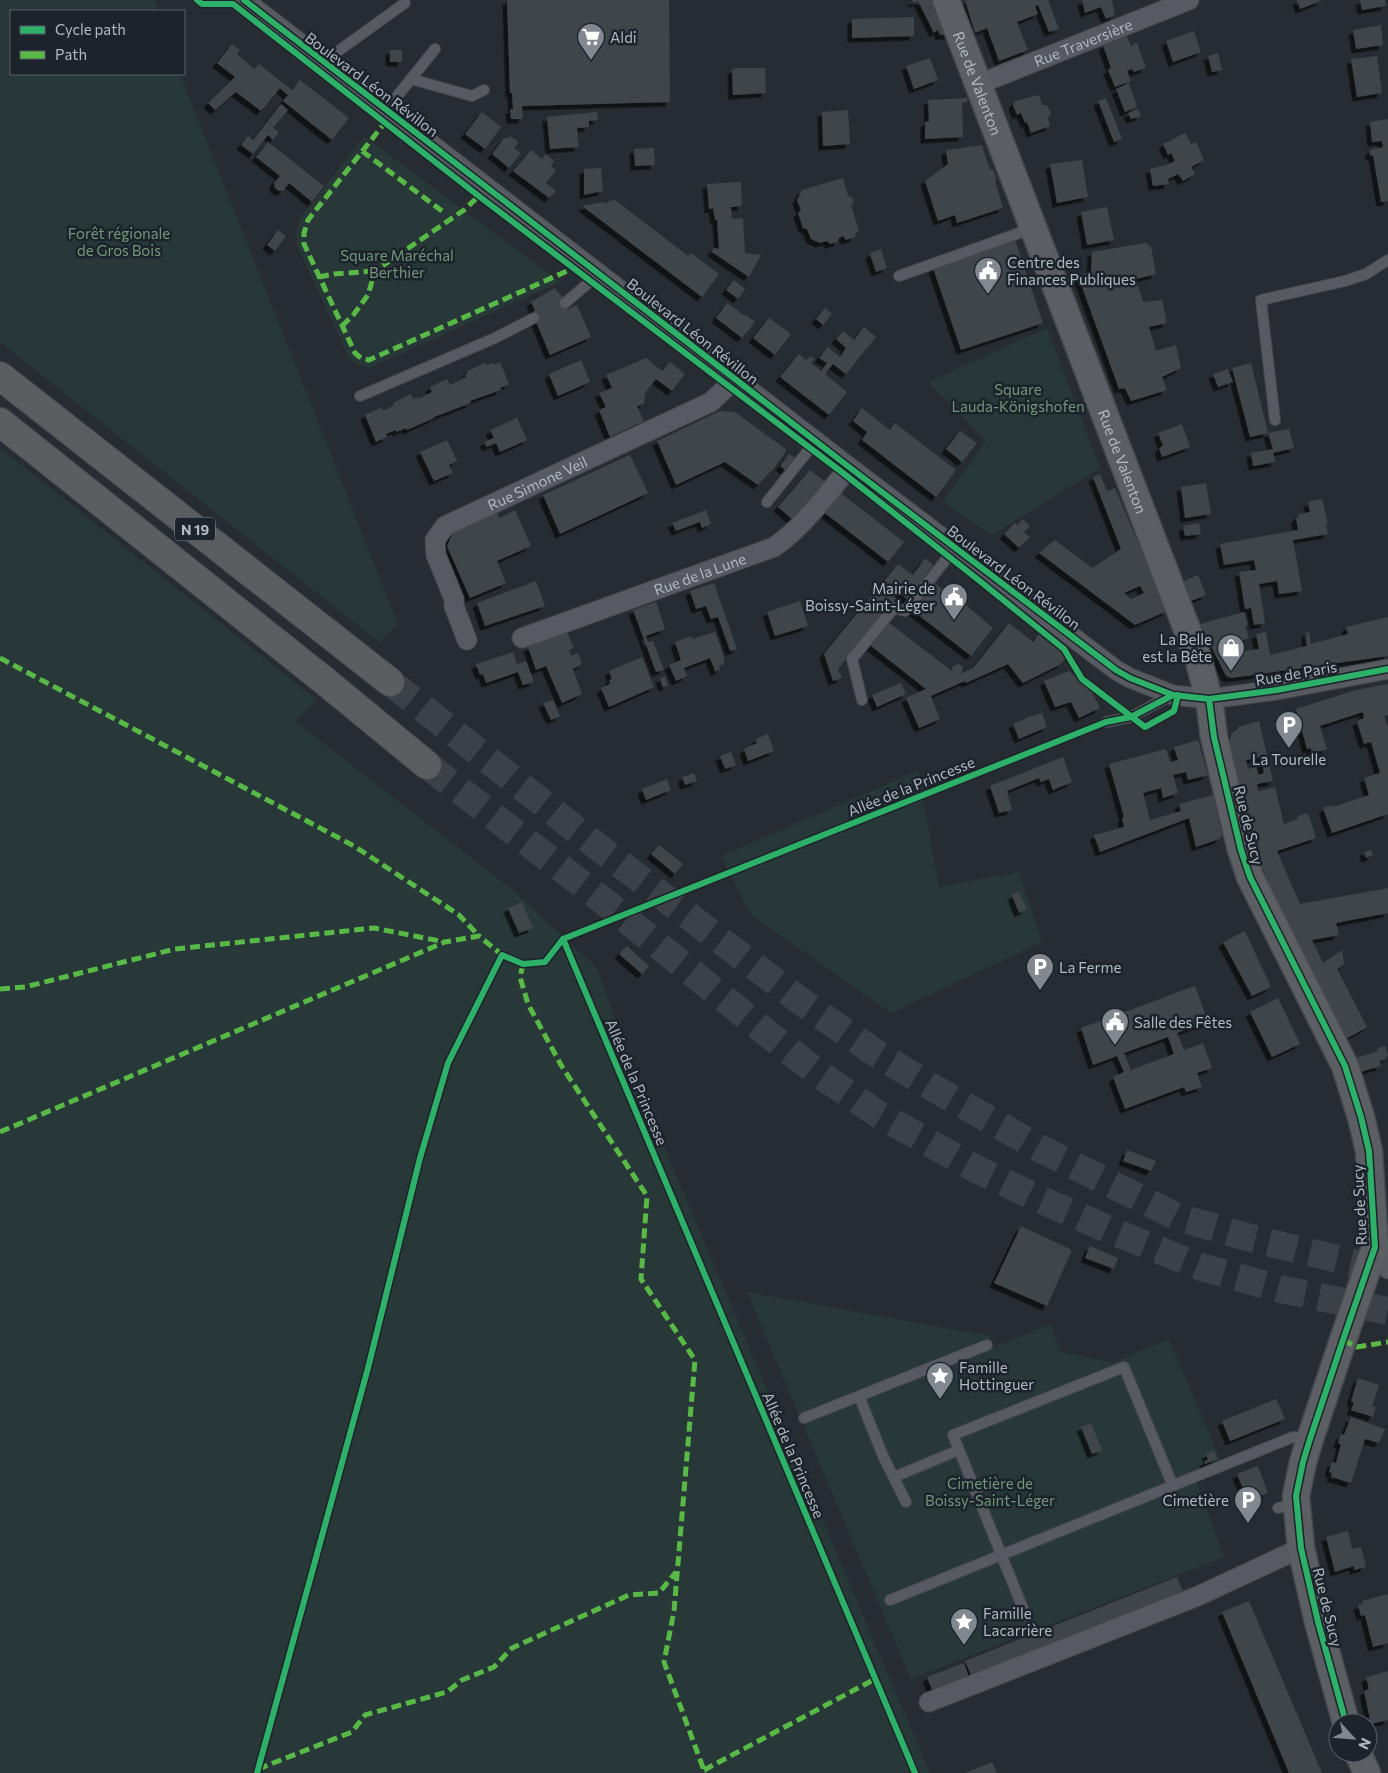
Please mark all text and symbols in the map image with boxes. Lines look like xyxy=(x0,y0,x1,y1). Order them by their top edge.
legend xyxy=(10,10,185,75)
street label: Rue Traversière xyxy=(1031,15,1135,70)
text: Cycle path xyxy=(55,20,126,38)
supermarket icon: Aldi xyxy=(576,22,606,61)
street label: Boulevard Léon Révillon xyxy=(302,28,442,140)
place label: Aldi xyxy=(610,28,637,46)
street label: Rue de Valenton xyxy=(950,29,1006,138)
text: Path xyxy=(55,45,87,63)
park label: Forêt régionale de Gros Bois xyxy=(68,224,170,259)
park label: Square Maréchal Berthier xyxy=(340,246,454,281)
place label: Centre des Finances Publiques xyxy=(1007,253,1136,288)
public building icon: Centre des Finances Publiques xyxy=(973,256,1003,295)
street label: Boulevard Léon Révillon xyxy=(624,274,762,388)
park label: Square Lauda-Königshofen xyxy=(951,380,1085,415)
street label: Rue de Valenton xyxy=(1095,407,1151,516)
street label: Rue Simone Veil xyxy=(484,452,590,514)
road number: N 19 xyxy=(175,518,215,540)
street label: Boulevard Léon Révillon xyxy=(944,521,1084,633)
street label: Rue de la Lune xyxy=(651,549,748,599)
place label: Mairie de Boissy-Saint-Léger xyxy=(805,579,935,614)
public building icon: Mairie de Boissy-Saint-Léger xyxy=(939,582,969,621)
place label: La Belle est la Bête xyxy=(1142,630,1212,665)
shop icon: La Belle est la Bête xyxy=(1216,633,1246,672)
street label: Rue de Paris xyxy=(1254,657,1338,689)
parking icon: La Tourelle xyxy=(1274,710,1304,749)
place label: La Tourelle xyxy=(1252,750,1326,768)
street label: Allée de la Princesse xyxy=(845,752,977,820)
street label: Rue de Sucy xyxy=(1230,784,1268,867)
parking icon: La Ferme xyxy=(1025,952,1055,991)
place label: La Ferme xyxy=(1059,958,1122,976)
public building icon: Salle des Fêtes xyxy=(1100,1007,1130,1046)
place label: Salle des Fêtes xyxy=(1134,1013,1232,1031)
street label: Allée de la Princesse xyxy=(602,1016,672,1148)
street label: Rue de Sucy xyxy=(1348,1164,1370,1246)
place label: Famille Hottinguer xyxy=(959,1358,1034,1393)
place icon: Famille Hottinguer xyxy=(925,1361,955,1400)
street label: Allée de la Princesse xyxy=(759,1389,829,1521)
park label: Cimetière de Boissy-Saint-Léger xyxy=(925,1474,1055,1509)
parking icon: Cimetière xyxy=(1233,1485,1263,1524)
place label: Cimetière xyxy=(1162,1491,1229,1509)
street label: Rue de Sucy xyxy=(1309,1566,1347,1649)
place label: Famille Lacarrière xyxy=(983,1604,1052,1639)
place icon: Famille Lacarrière xyxy=(949,1607,979,1646)
north arrow xyxy=(1328,1713,1378,1763)
text: N xyxy=(1355,1735,1375,1752)

